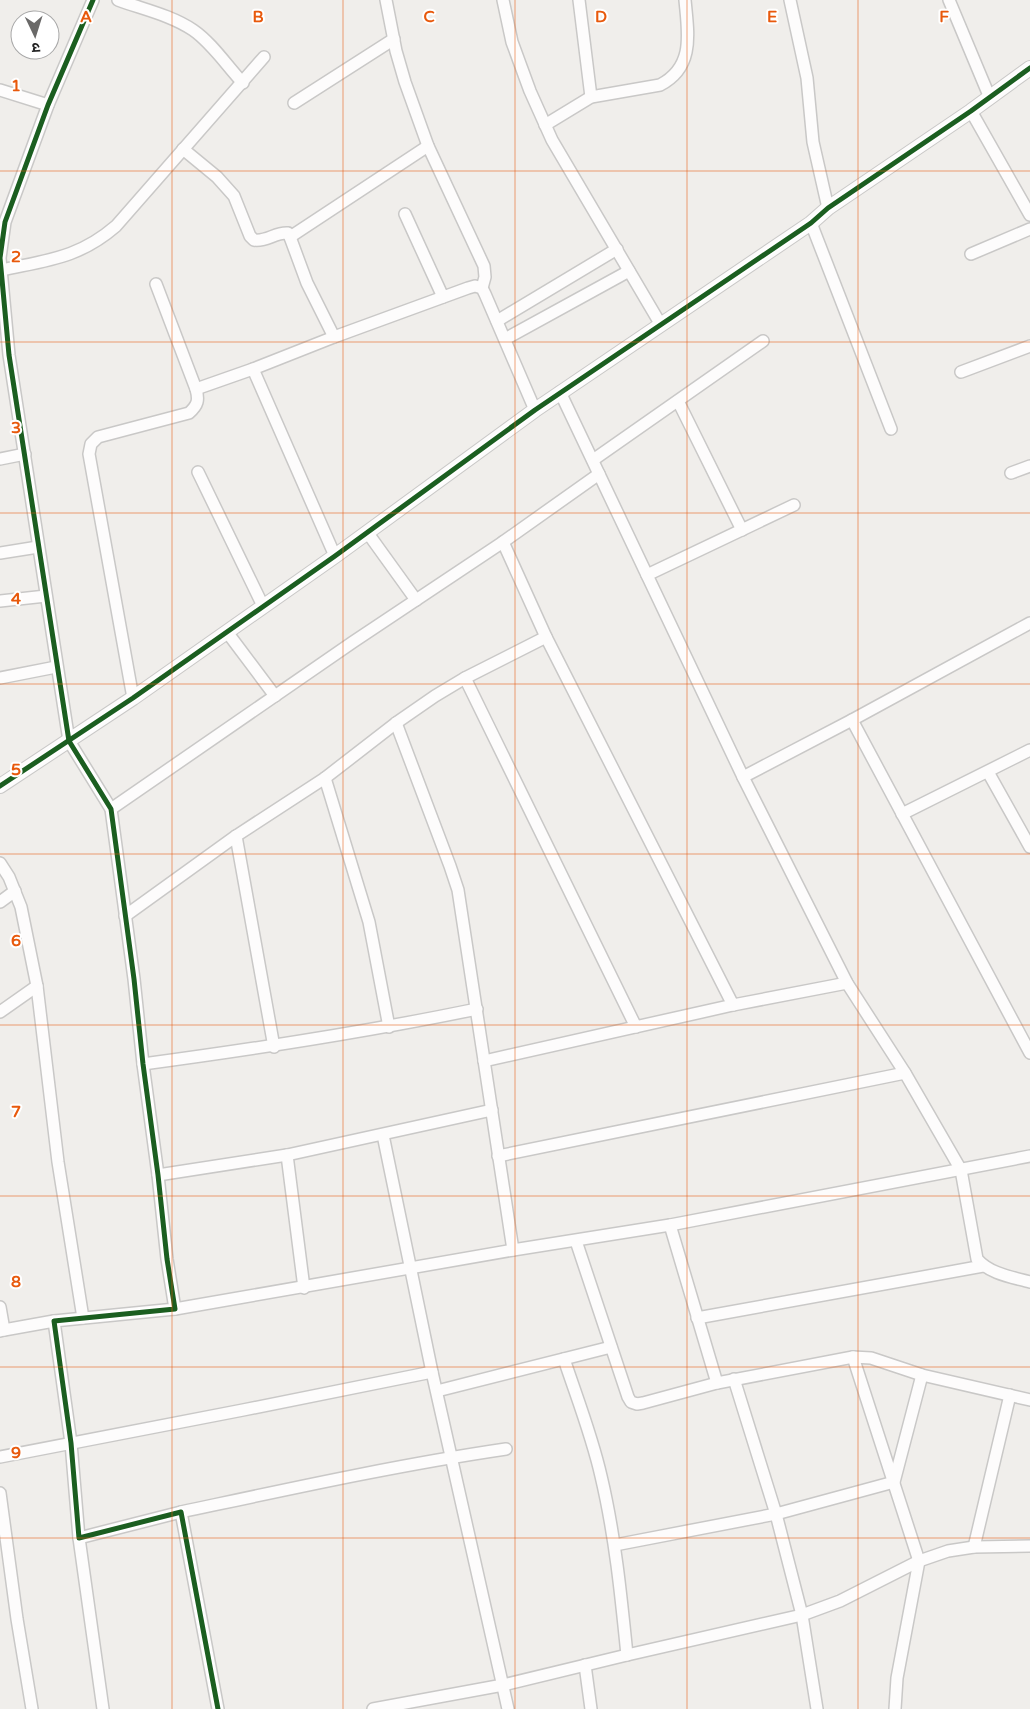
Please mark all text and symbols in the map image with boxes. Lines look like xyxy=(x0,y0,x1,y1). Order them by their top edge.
text: A xyxy=(80,7,92,27)
text: B xyxy=(252,7,264,27)
text: C xyxy=(423,7,435,27)
text: D xyxy=(595,7,607,27)
text: E xyxy=(767,7,777,27)
text: F xyxy=(939,7,949,27)
north arrow xyxy=(10,10,60,60)
text: उ xyxy=(30,39,41,56)
text: 1 xyxy=(11,76,21,96)
text: 2 xyxy=(11,247,21,267)
text: 3 xyxy=(11,418,21,438)
text: 4 xyxy=(11,589,21,609)
text: 5 xyxy=(11,760,21,780)
text: 6 xyxy=(11,931,21,951)
text: 7 xyxy=(11,1102,21,1122)
text: 8 xyxy=(11,1272,21,1292)
text: 9 xyxy=(11,1443,21,1463)

